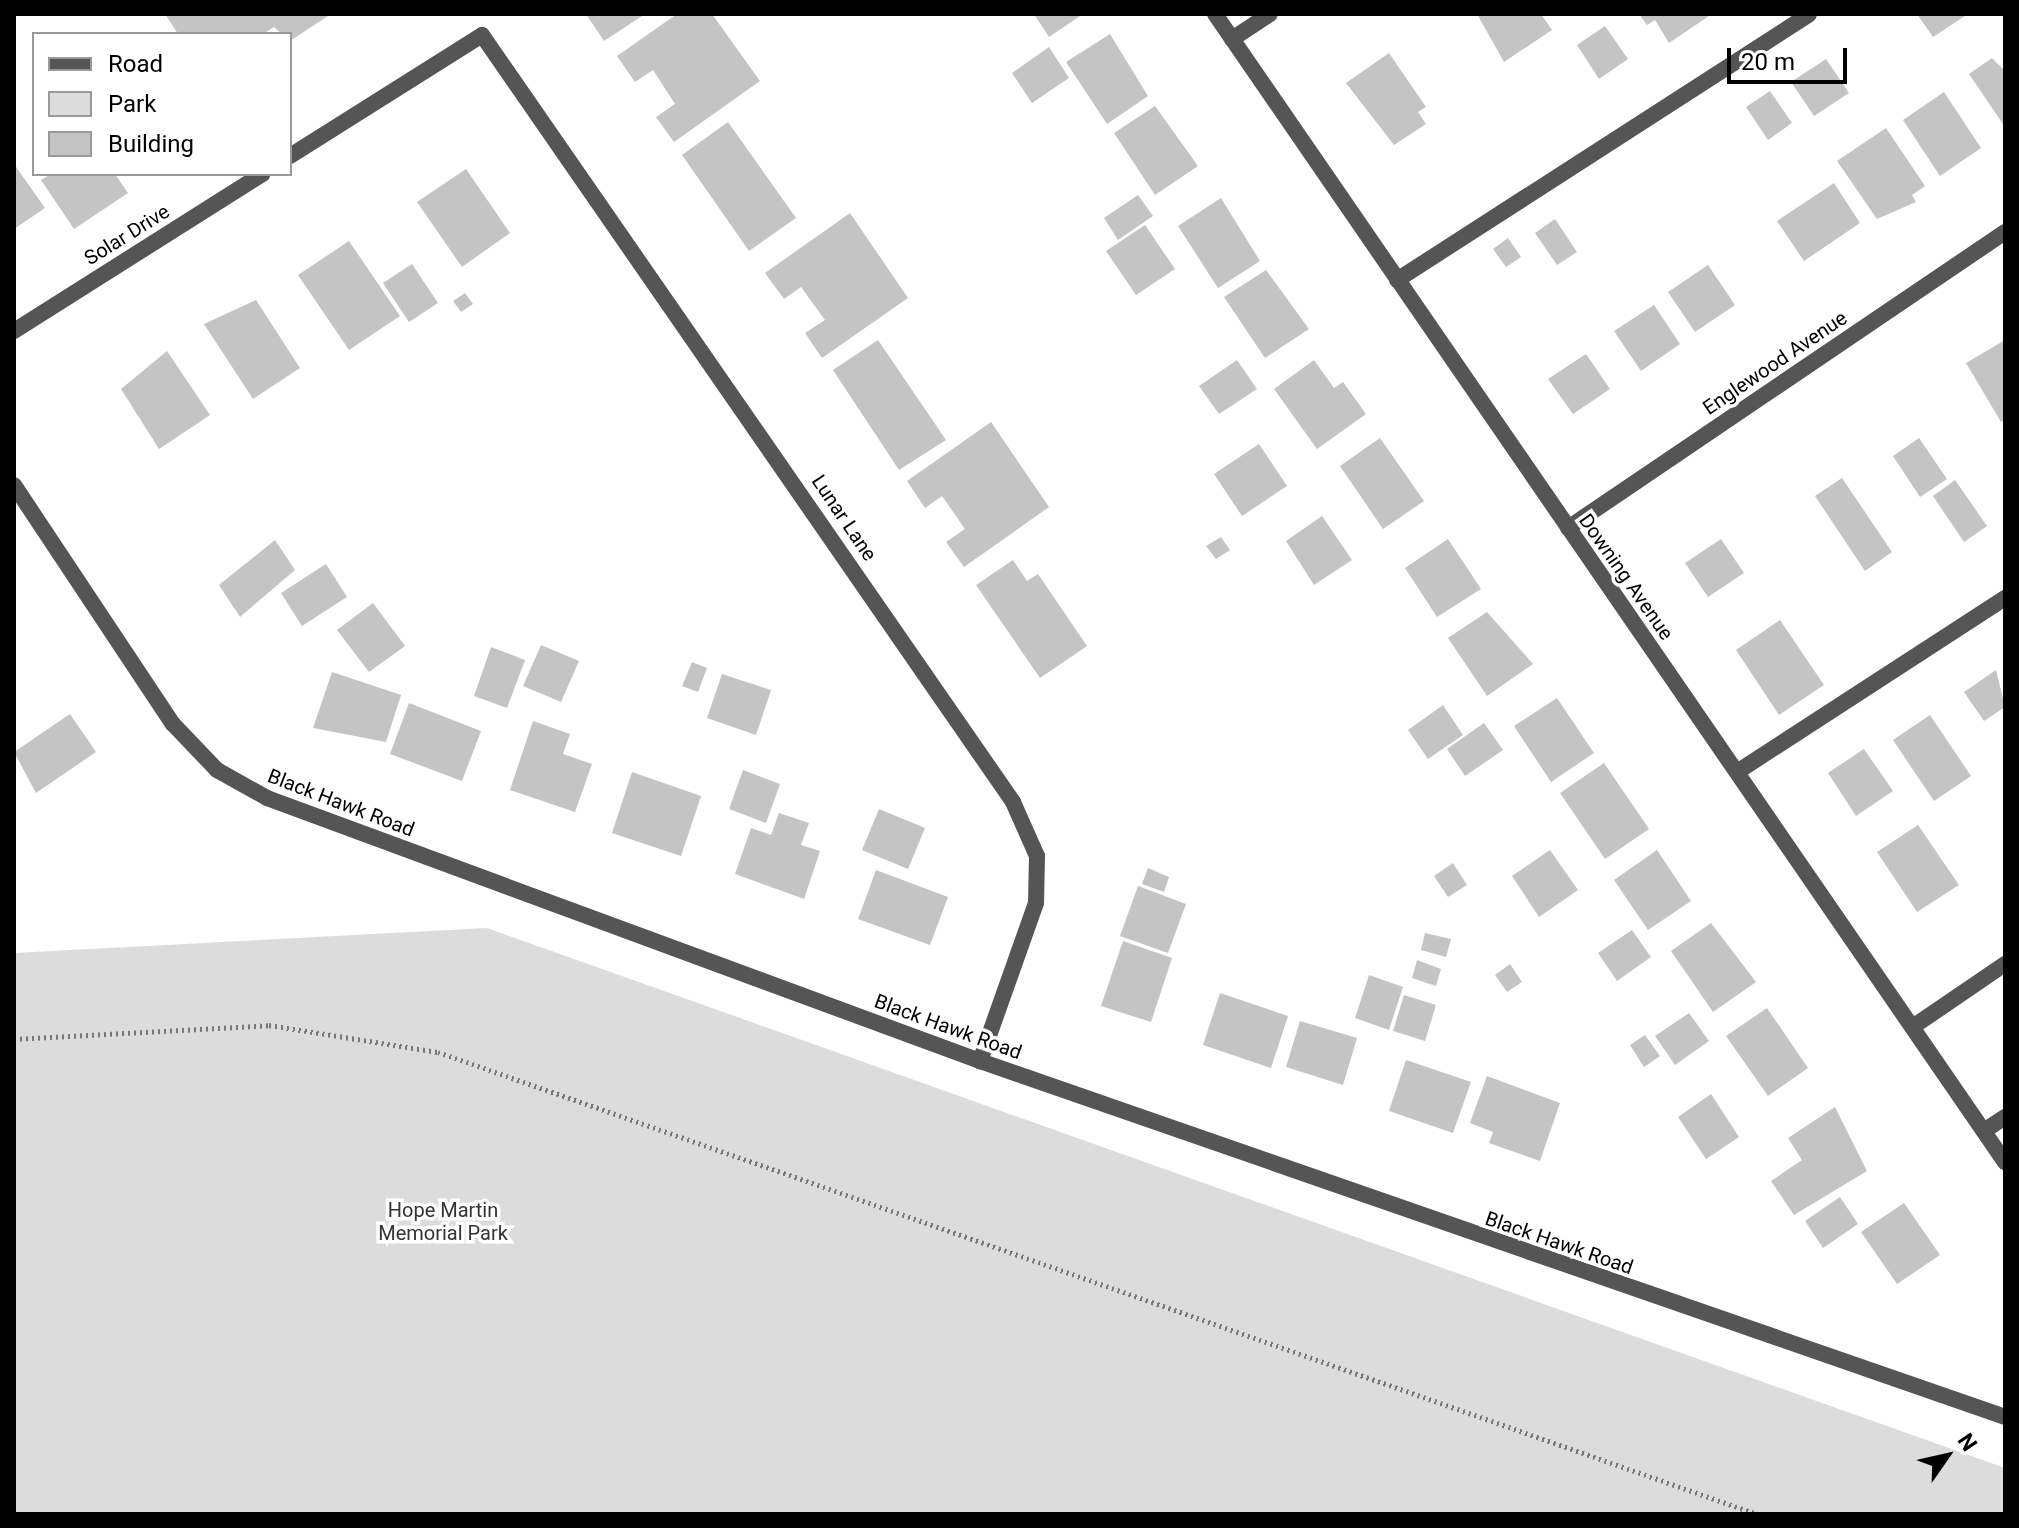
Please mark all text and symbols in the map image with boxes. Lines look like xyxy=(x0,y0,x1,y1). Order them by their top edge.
legend xyxy=(32,32,292,176)
scale bar xyxy=(1731,32,1851,82)
text: 20 m xyxy=(1741,48,1795,76)
text: Road xyxy=(108,50,163,78)
text: Park xyxy=(108,90,156,118)
text: Building xyxy=(108,130,194,158)
street label: Solar Drive xyxy=(80,199,174,271)
street label: Englewood Avenue xyxy=(1698,306,1852,420)
street label: Lunar Lane xyxy=(807,471,881,565)
street label: Downing Avenue xyxy=(1574,509,1678,645)
street label: Black Hawk Road xyxy=(264,764,418,842)
street label: Black Hawk Road xyxy=(871,989,1025,1065)
park label: Hope Martin Memorial Park xyxy=(378,1198,508,1245)
street label: Black Hawk Road xyxy=(1482,1206,1636,1280)
north arrow xyxy=(1907,1416,1987,1496)
text: N xyxy=(1953,1429,1982,1456)

